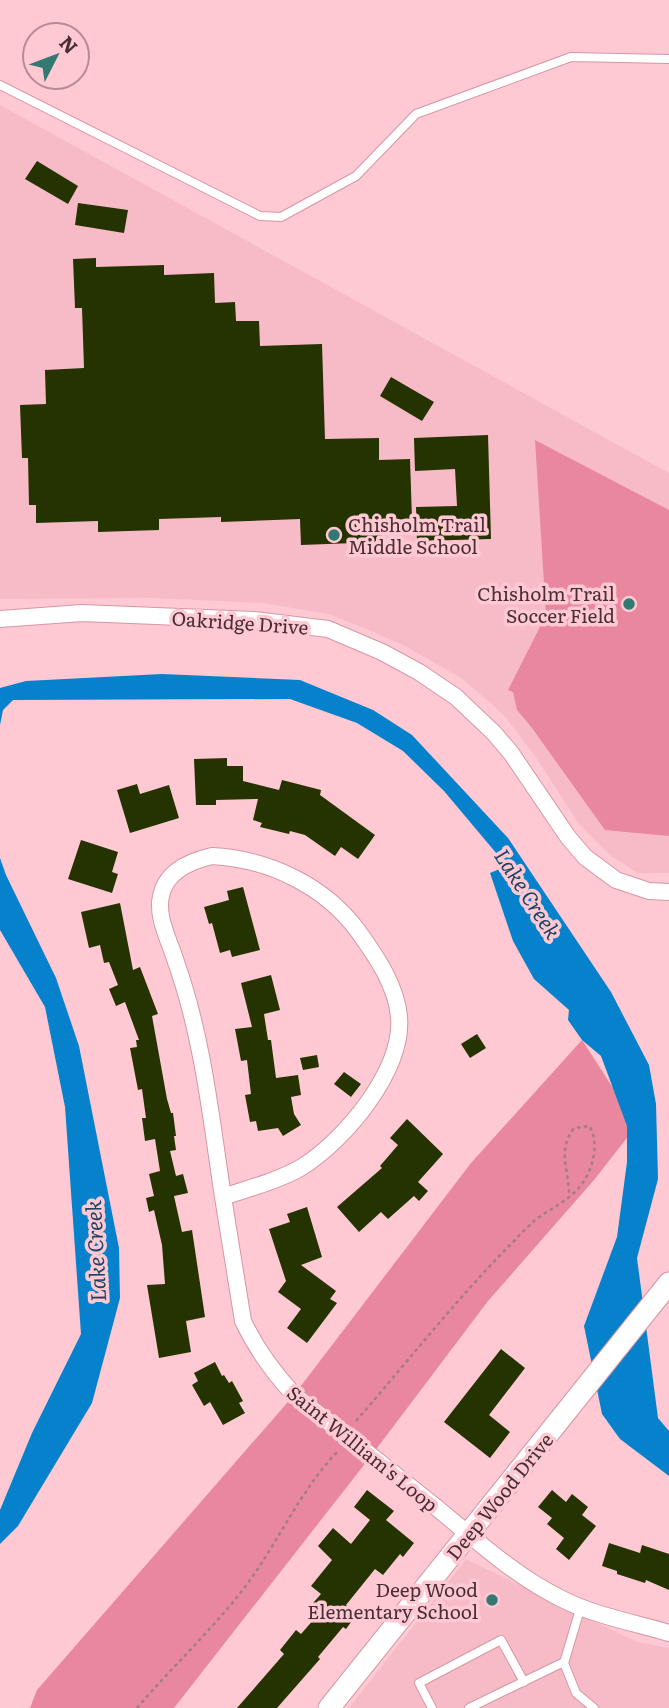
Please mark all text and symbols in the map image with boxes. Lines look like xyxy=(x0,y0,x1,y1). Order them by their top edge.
north arrow xyxy=(21,21,91,91)
text: N xyxy=(54,29,85,59)
place label: Chisholm Trail Middle School xyxy=(348,510,486,560)
marker: Chisholm Trail Middle School xyxy=(326,527,342,543)
place label: Chisholm Trail Soccer Field xyxy=(477,579,615,629)
marker: Chisholm Trail Soccer Field xyxy=(621,596,637,612)
street label: Oakridge Drive xyxy=(171,603,309,641)
water label: Lake Creek xyxy=(488,842,570,945)
water label: Lake Creek xyxy=(76,1199,112,1303)
street label: Saint William's Loop xyxy=(282,1378,444,1518)
street label: Deep Wood Drive xyxy=(439,1426,559,1566)
place label: Deep Wood Elementary School xyxy=(307,1575,478,1625)
marker: Deep Wood Elementary School xyxy=(484,1592,500,1608)

